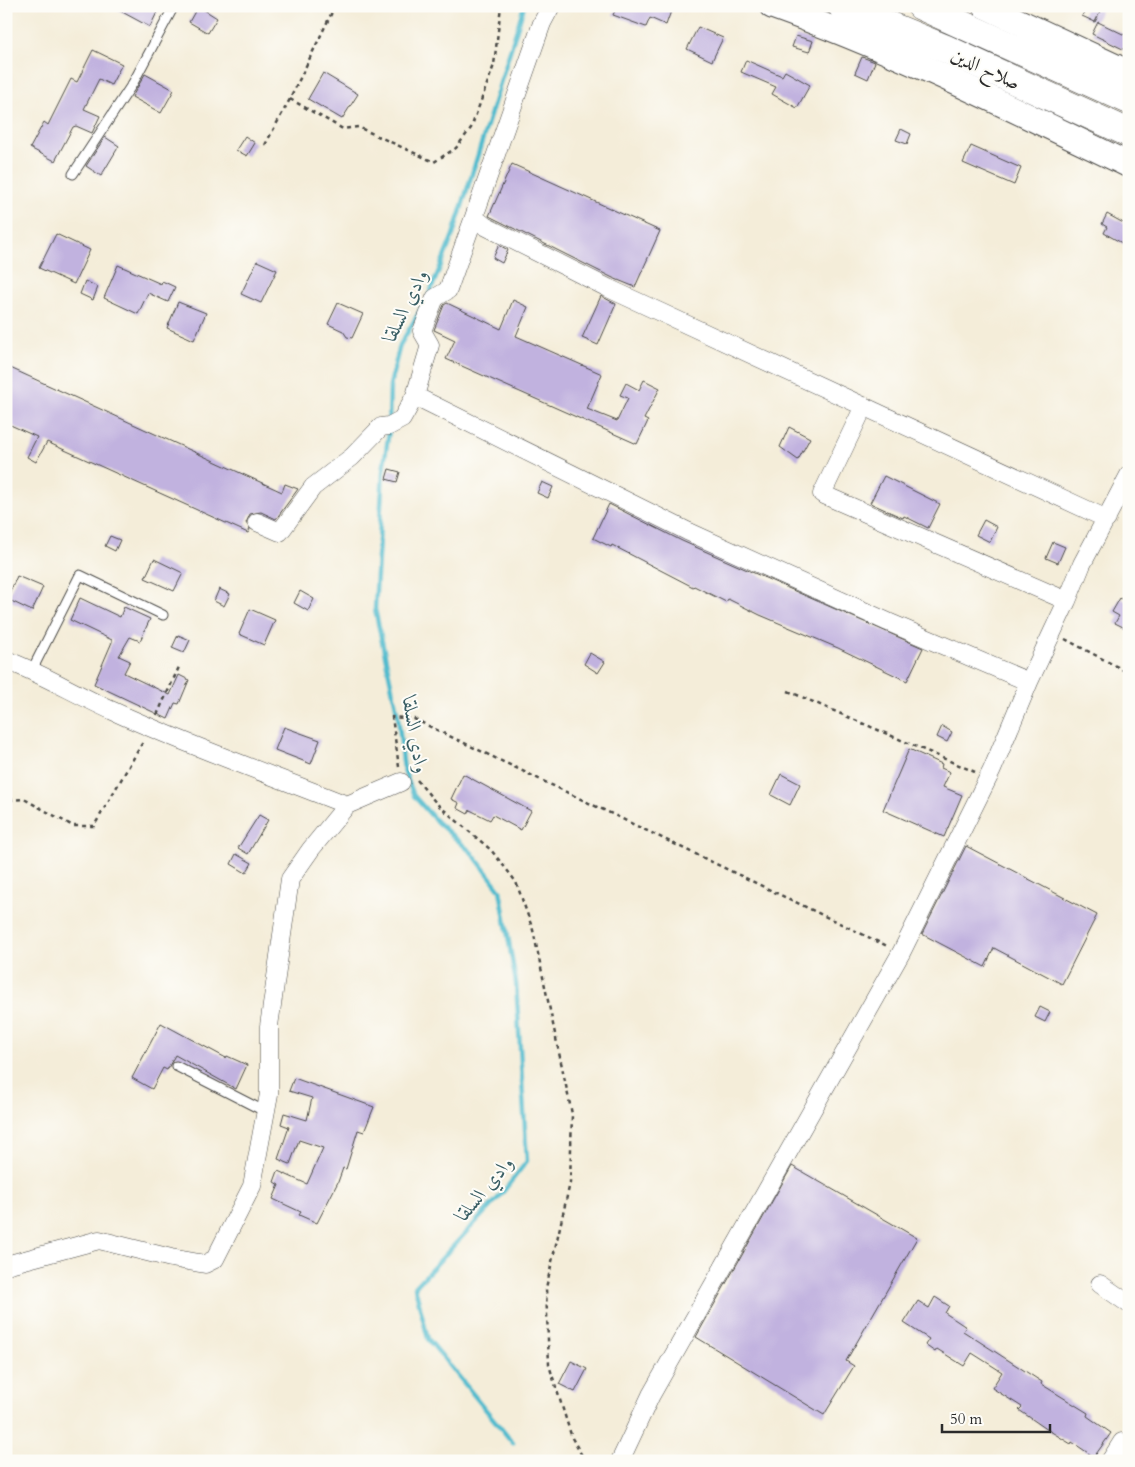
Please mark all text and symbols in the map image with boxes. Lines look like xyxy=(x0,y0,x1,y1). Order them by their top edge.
street label: صلاح الدين xyxy=(945,42,1024,100)
water label: وادي السلقا xyxy=(375,264,436,349)
water label: وادي السلقا xyxy=(393,693,436,776)
water label: وادي السلقا xyxy=(448,1150,521,1230)
scale bar xyxy=(942,1402,1050,1434)
text: 50 m xyxy=(950,1409,982,1429)

